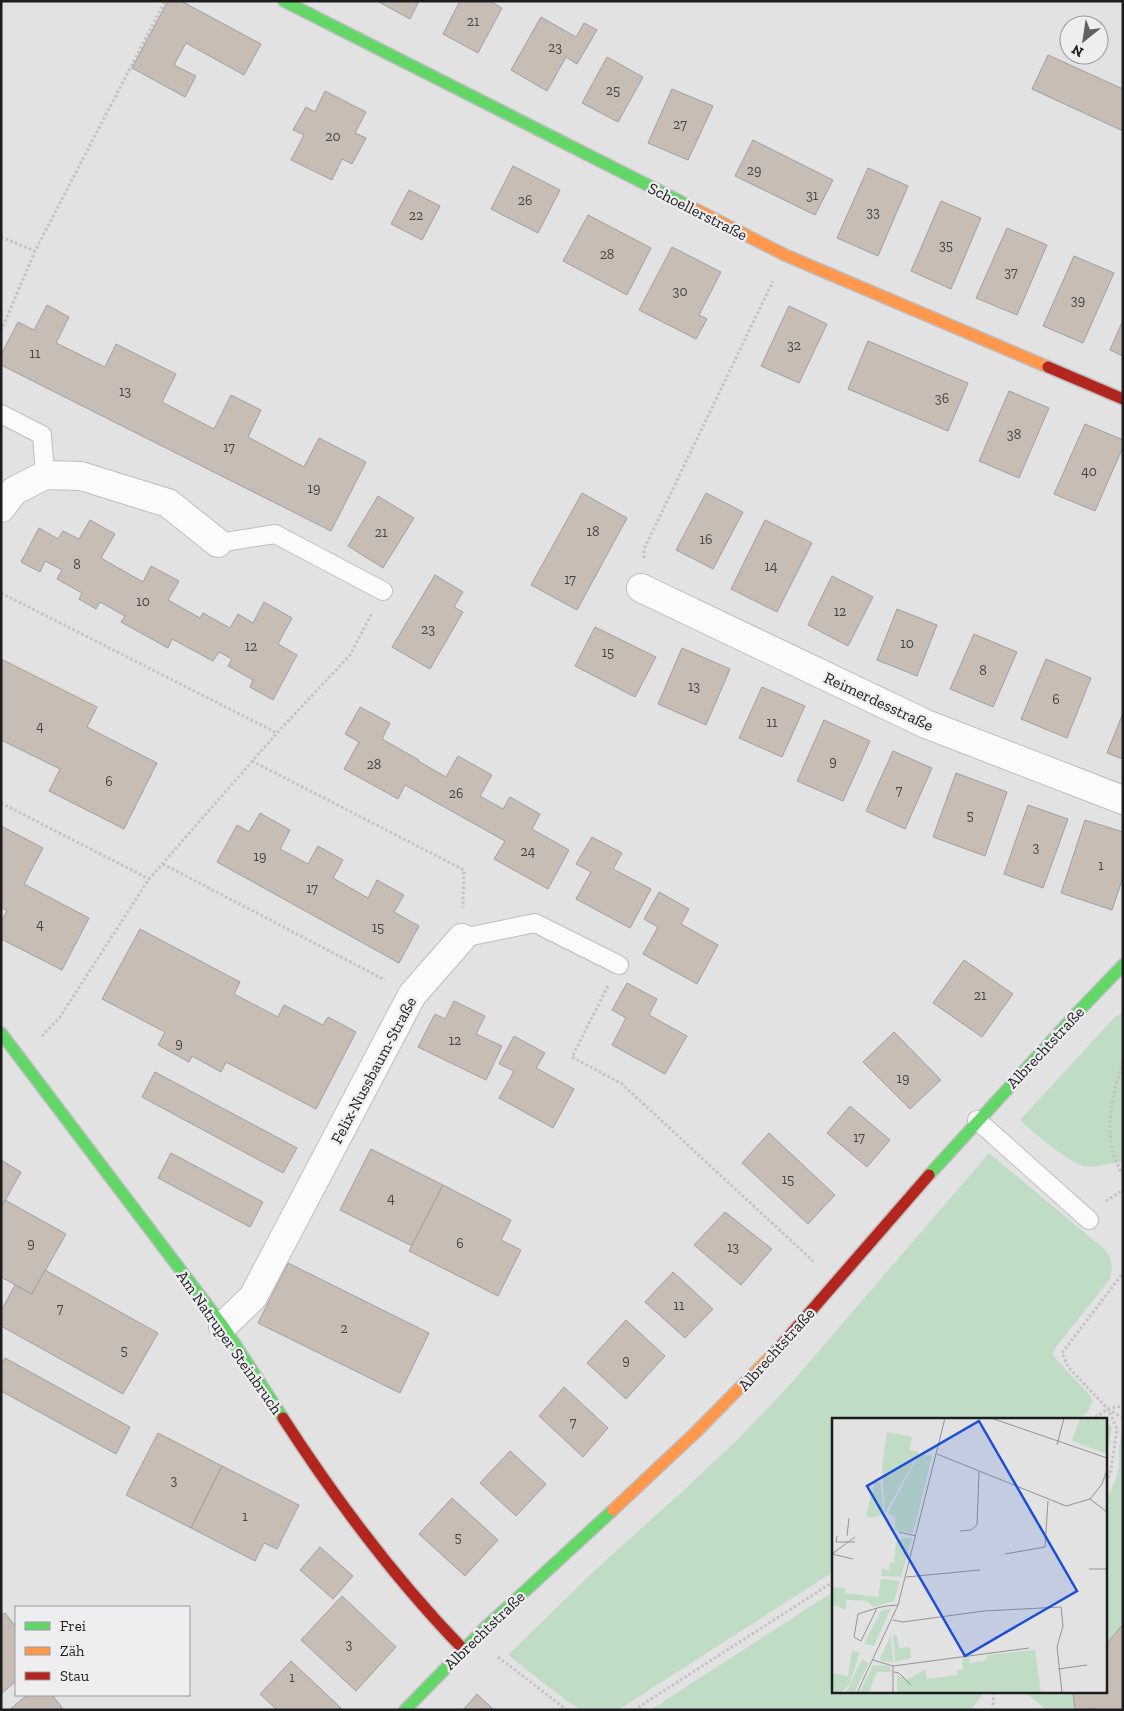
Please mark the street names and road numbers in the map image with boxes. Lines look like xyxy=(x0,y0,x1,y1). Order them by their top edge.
street label: Schoellerstraße xyxy=(645,178,751,245)
street label: Reimerdesstraße xyxy=(821,668,936,735)
street label: Felix-Nussbaum-Straße xyxy=(327,994,420,1147)
street label: Albrechtstraße xyxy=(1003,1002,1088,1092)
street label: Am Natruper Steinbruch xyxy=(173,1267,287,1418)
street label: Albrechtstraße xyxy=(734,1304,819,1395)
street label: Albrechtstraße xyxy=(440,1587,529,1674)

